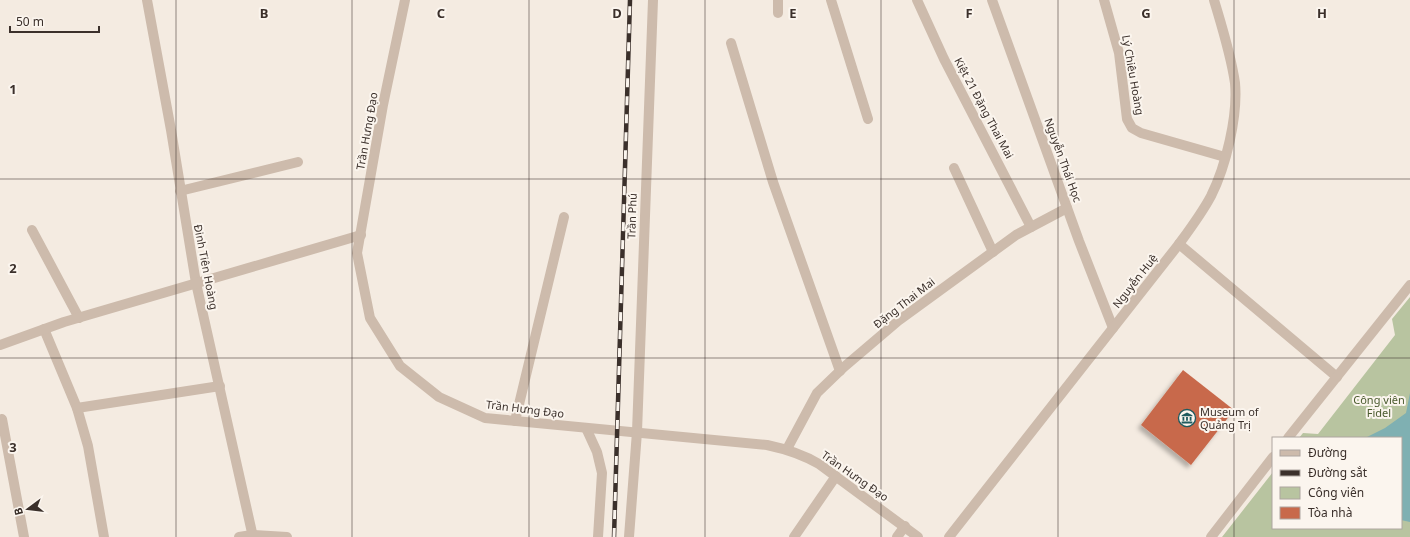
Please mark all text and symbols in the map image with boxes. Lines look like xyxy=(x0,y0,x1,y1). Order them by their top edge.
text: B xyxy=(260,4,268,22)
text: C xyxy=(437,4,445,22)
text: D xyxy=(612,4,622,22)
text: E xyxy=(789,4,797,22)
text: F xyxy=(965,4,973,22)
text: G xyxy=(1141,4,1151,22)
text: H xyxy=(1317,4,1327,22)
scale bar xyxy=(10,8,99,34)
text: 50 m xyxy=(16,13,44,30)
street label: Lý Chiêu Hoàng xyxy=(1119,34,1148,116)
street label: Kiệt 21 Đặng Thai Mai xyxy=(951,55,1017,161)
text: 1 xyxy=(9,80,17,98)
street label: Trần Hưng Đạo xyxy=(352,91,381,171)
street label: Nguyễn Thái Học xyxy=(1041,116,1086,204)
street label: Trần Phú xyxy=(623,193,640,239)
street label: Đinh Tiên Hoàng xyxy=(191,223,222,311)
street label: Nguyễn Huệ xyxy=(1109,251,1160,311)
text: 2 xyxy=(9,259,17,277)
street label: Đặng Thai Mai xyxy=(870,274,938,331)
park label: Công viên Fidel xyxy=(1353,392,1405,420)
street label: Trần Hưng Đạo xyxy=(485,396,565,421)
place label: Museum of Quảng Trị xyxy=(1200,404,1260,432)
museum icon: Museum of Quảng Trị xyxy=(1177,408,1197,428)
legend xyxy=(1272,437,1402,529)
text: 3 xyxy=(9,438,17,456)
text: Đường xyxy=(1308,444,1347,461)
street label: Trần Hưng Đạo xyxy=(819,447,892,504)
text: Đường sắt xyxy=(1308,464,1368,481)
text: Công viên xyxy=(1308,484,1364,501)
north arrow xyxy=(8,489,48,529)
text: Tòa nhà xyxy=(1308,504,1353,521)
text: B xyxy=(10,506,26,517)

